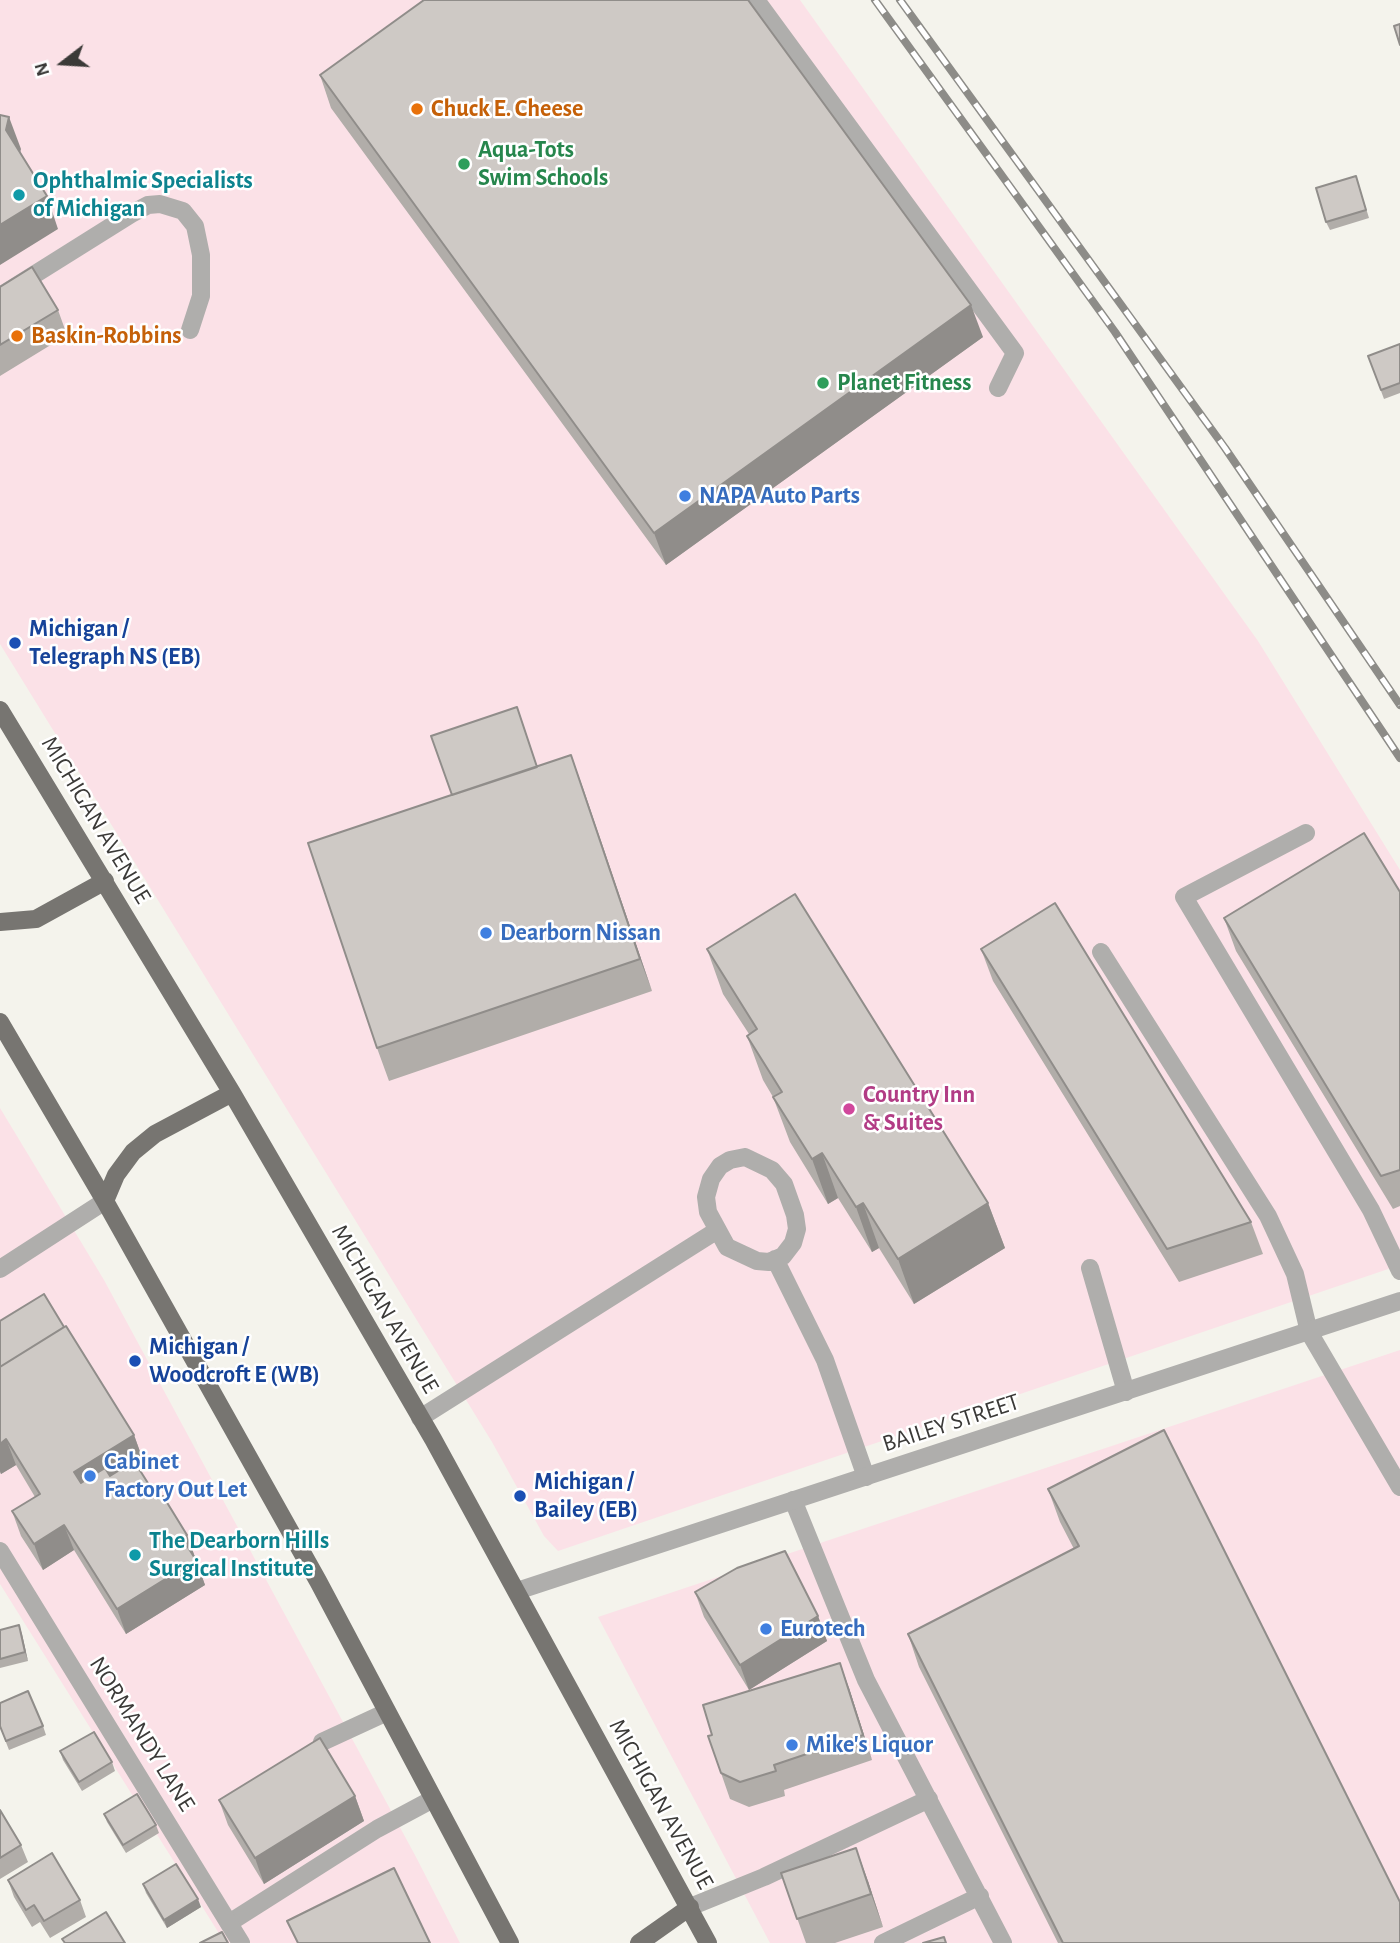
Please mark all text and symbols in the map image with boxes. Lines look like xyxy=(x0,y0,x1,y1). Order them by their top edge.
north arrow xyxy=(28,28,98,98)
text: N xyxy=(31,60,53,78)
place label: Chuck E. Cheese xyxy=(431,95,583,123)
marker: Chuck E. Cheese xyxy=(409,101,425,117)
place label: Aqua-Tots Swim Schools xyxy=(478,136,608,192)
marker: Aqua-Tots Swim Schools xyxy=(456,156,472,172)
place label: Ophthalmic Specialists of Michigan xyxy=(33,167,253,223)
marker: Ophthalmic Specialists of Michigan xyxy=(11,187,27,203)
place label: Baskin-Robbins xyxy=(31,322,182,350)
marker: Baskin-Robbins xyxy=(9,328,25,344)
place label: Planet Fitness xyxy=(837,369,972,397)
marker: Planet Fitness xyxy=(815,375,831,391)
place label: NAPA Auto Parts xyxy=(699,482,860,510)
marker: NAPA Auto Parts xyxy=(677,488,693,504)
place label: Michigan / Telegraph NS (EB) xyxy=(29,615,201,671)
marker: Michigan / Telegraph NS (EB) xyxy=(7,635,23,651)
street label: MICHIGAN AVENUE xyxy=(35,731,157,909)
place label: Dearborn Nissan xyxy=(500,919,661,947)
marker: Dearborn Nissan xyxy=(478,925,494,941)
place label: Country Inn & Suites xyxy=(863,1081,975,1137)
marker: Country Inn & Suites xyxy=(841,1101,857,1117)
street label: MICHIGAN AVENUE xyxy=(325,1220,445,1398)
place label: Michigan / Woodcroft E (WB) xyxy=(149,1333,320,1389)
marker: Michigan / Woodcroft E (WB) xyxy=(127,1353,143,1369)
street label: BAILEY STREET xyxy=(879,1387,1023,1459)
place label: Cabinet Factory Out Let xyxy=(104,1448,247,1504)
marker: Cabinet Factory Out Let xyxy=(82,1468,98,1484)
place label: Michigan / Bailey (EB) xyxy=(534,1468,638,1524)
marker: Michigan / Bailey (EB) xyxy=(512,1488,528,1504)
place label: The Dearborn Hills Surgical Institute xyxy=(149,1527,329,1583)
marker: The Dearborn Hills Surgical Institute xyxy=(127,1547,143,1563)
place label: Eurotech xyxy=(780,1615,866,1643)
marker: Eurotech xyxy=(758,1621,774,1637)
street label: NORMANDY LANE xyxy=(83,1651,201,1817)
street label: MICHIGAN AVENUE xyxy=(602,1714,720,1894)
place label: Mike's Liquor xyxy=(806,1731,933,1759)
marker: Mike's Liquor xyxy=(784,1737,800,1753)

